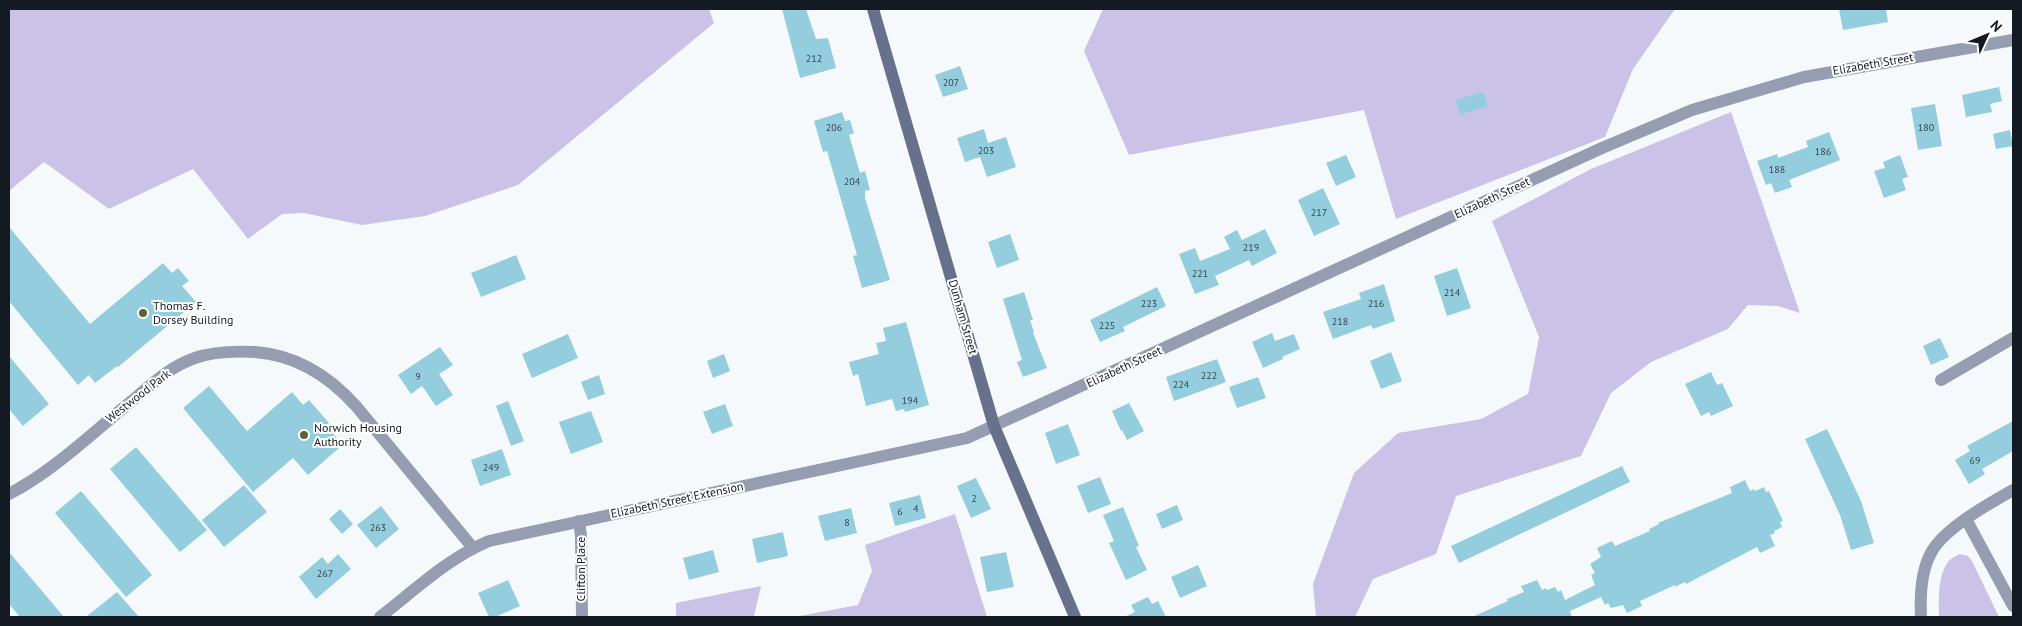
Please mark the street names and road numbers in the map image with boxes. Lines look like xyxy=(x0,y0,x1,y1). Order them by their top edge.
street label: Elizabeth Street xyxy=(1831,49,1914,78)
street label: Elizabeth Street xyxy=(1452,174,1532,222)
street label: Dunham Street xyxy=(946,278,981,356)
street label: Elizabeth Street xyxy=(1084,343,1164,391)
street label: Westwood Park xyxy=(102,366,173,426)
street label: Elizabeth Street Extension xyxy=(609,478,745,521)
street label: Clifton Place xyxy=(573,537,588,601)

